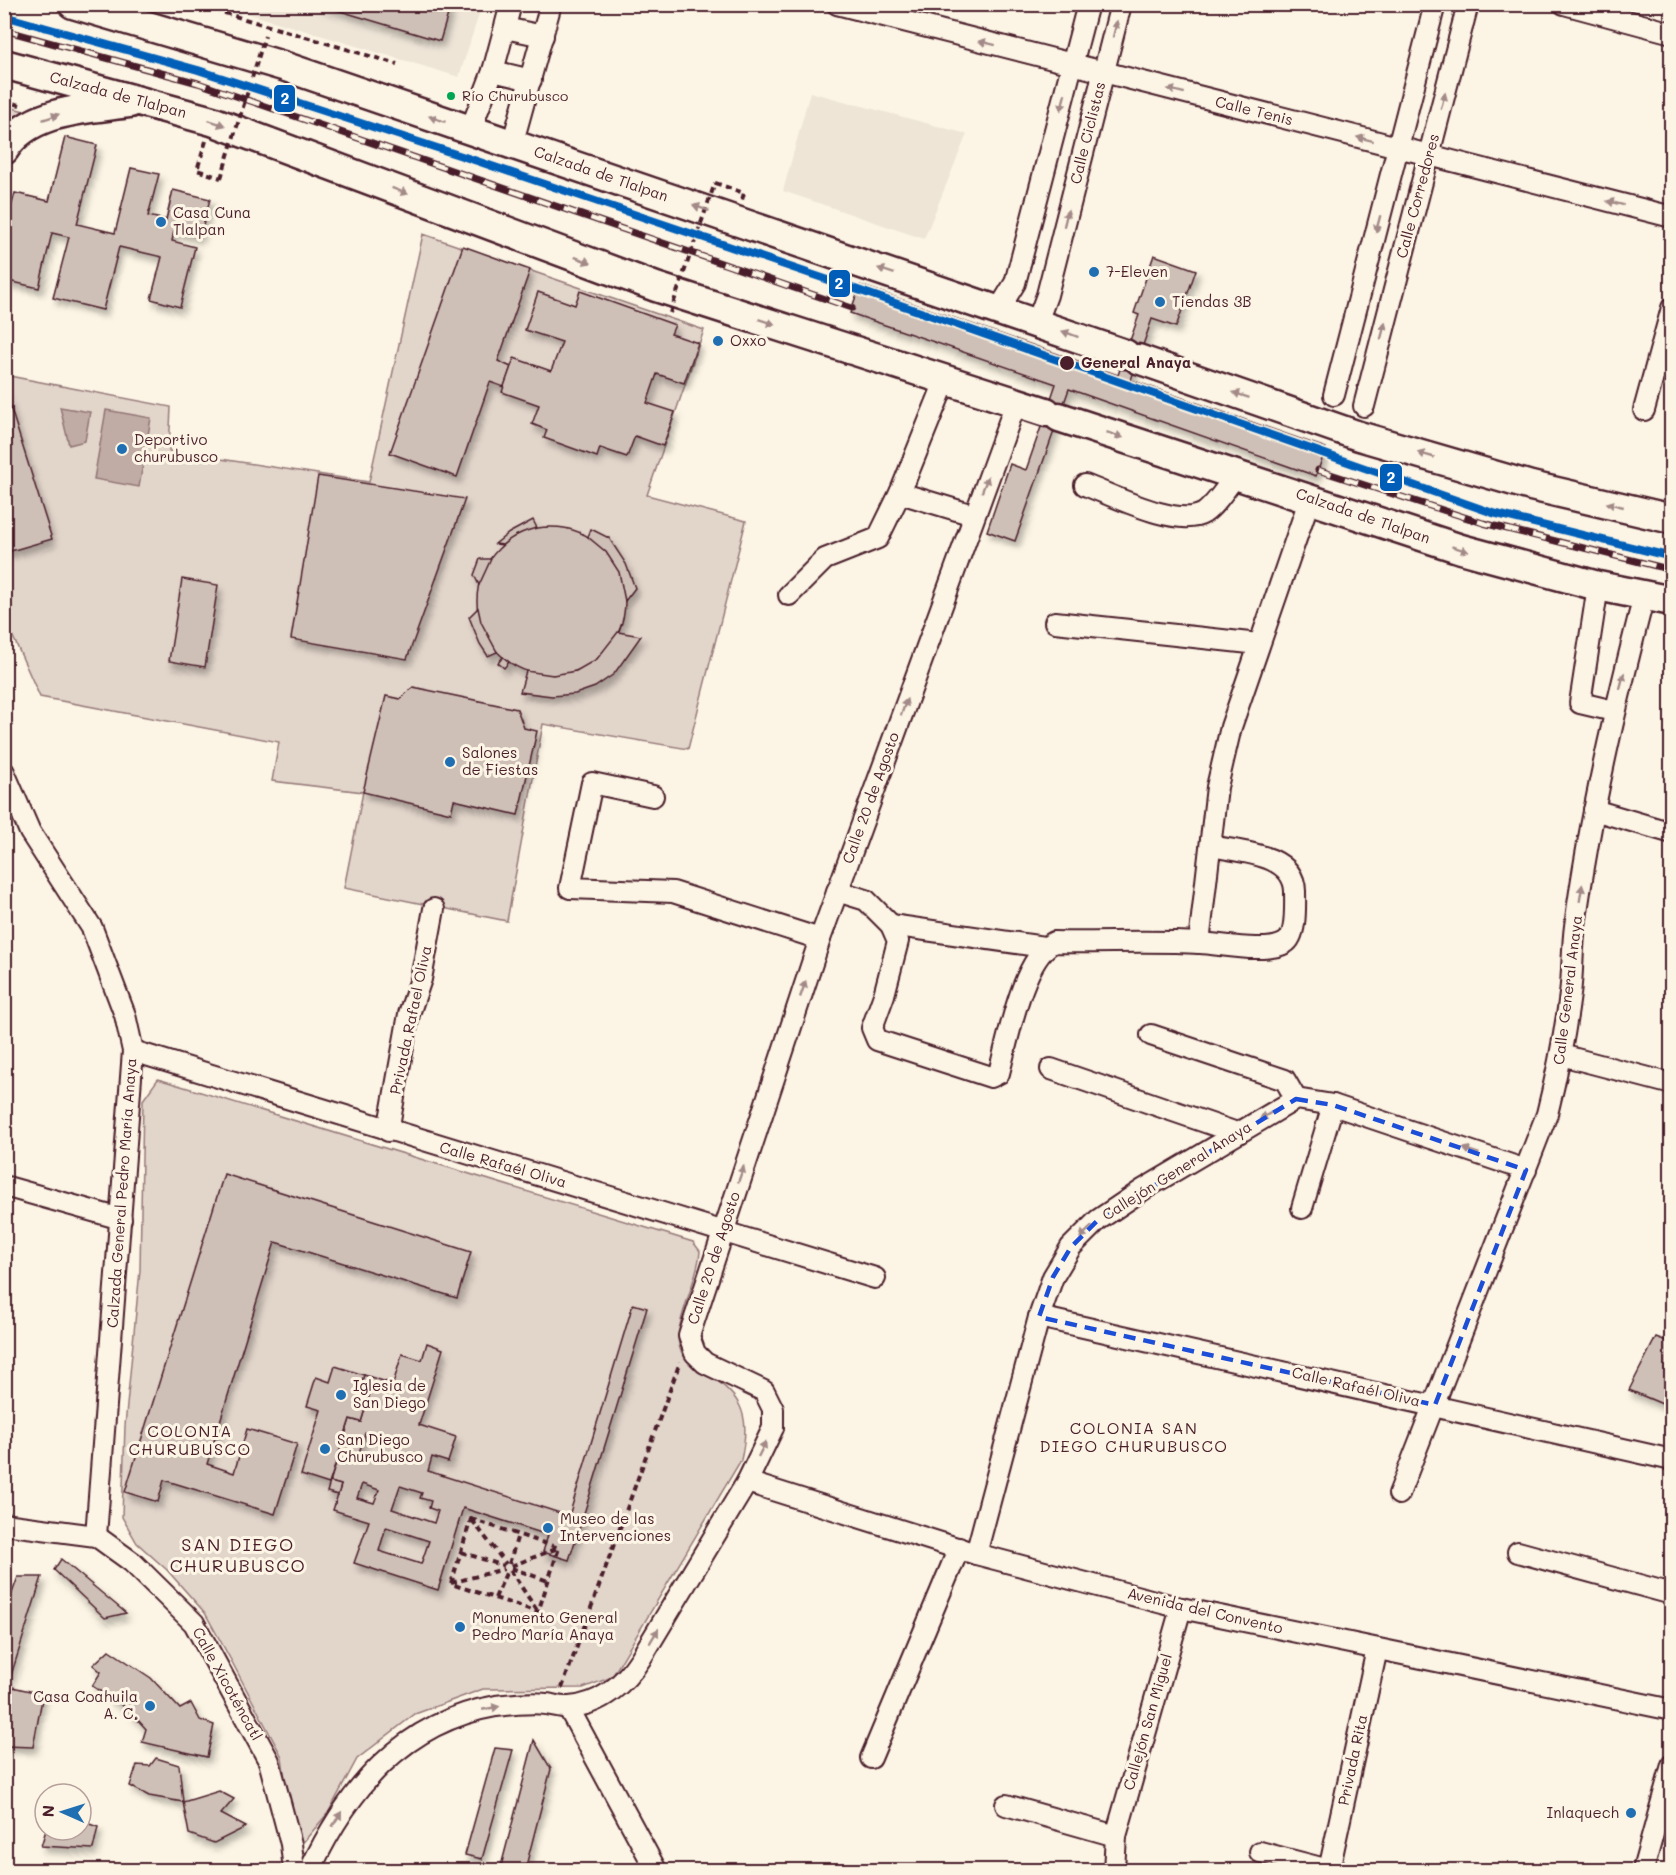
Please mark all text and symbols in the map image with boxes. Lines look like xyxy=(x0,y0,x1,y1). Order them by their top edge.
one-way arrow xyxy=(1110,19,1120,38)
one-way arrow xyxy=(978,37,996,47)
street label: Calzada de Tlalpan xyxy=(48,66,189,122)
street label: Calle Ciclistas xyxy=(1065,80,1109,186)
line badge: 2 xyxy=(273,84,296,113)
one-way arrow xyxy=(1167,85,1185,95)
place label: Río Churubusco xyxy=(462,86,568,105)
text: 2 xyxy=(281,87,290,108)
marker: Río Churubusco xyxy=(445,90,457,102)
street label: Calle Tenis xyxy=(1213,91,1295,129)
one-way arrow xyxy=(1439,92,1448,110)
one-way arrow xyxy=(1058,93,1067,111)
one-way arrow xyxy=(42,112,60,122)
one-way arrow xyxy=(428,114,446,124)
one-way arrow xyxy=(208,119,226,129)
street label: Calle Corredores xyxy=(1391,131,1443,260)
one-way arrow xyxy=(1356,133,1374,143)
street label: Calzada de Tlalpan xyxy=(531,141,671,205)
one-way arrow xyxy=(391,187,409,197)
one-way arrow xyxy=(1606,197,1624,207)
place label: Casa Cuna Tlalpan xyxy=(173,202,251,239)
one-way arrow xyxy=(692,203,710,213)
one-way arrow xyxy=(1062,208,1072,227)
marker: Casa Cuna Tlalpan xyxy=(154,215,168,229)
one-way arrow xyxy=(1373,215,1382,233)
one-way arrow xyxy=(574,255,592,265)
place label: 7-Eleven xyxy=(1106,261,1168,281)
marker: 7-Eleven xyxy=(1087,265,1101,279)
one-way arrow xyxy=(877,266,895,275)
line badge: 2 xyxy=(828,269,851,298)
text: 2 xyxy=(835,272,844,293)
place label: Tiendas 3B xyxy=(1172,291,1252,311)
marker: Tiendas 3B xyxy=(1153,295,1167,309)
one-way arrow xyxy=(758,318,776,327)
one-way arrow xyxy=(1379,321,1389,340)
one-way arrow xyxy=(1061,329,1079,339)
place label: Oxxo xyxy=(730,330,766,350)
marker: Oxxo xyxy=(711,334,725,348)
place label: General Anaya xyxy=(1081,352,1191,372)
marker: General Anaya xyxy=(1058,354,1076,372)
one-way arrow xyxy=(1232,389,1250,399)
place label: Deportivo churubusco xyxy=(134,429,218,466)
one-way arrow xyxy=(1106,431,1124,440)
marker: Deportivo churubusco xyxy=(115,442,129,456)
one-way arrow xyxy=(1417,450,1435,459)
line badge: 2 xyxy=(1379,463,1403,492)
text: 2 xyxy=(1387,466,1396,487)
one-way arrow xyxy=(981,475,990,493)
street label: Calzada de Tlalpan xyxy=(1293,483,1433,547)
one-way arrow xyxy=(1605,500,1624,510)
one-way arrow xyxy=(1451,545,1469,554)
one-way arrow xyxy=(1617,672,1627,690)
one-way arrow xyxy=(899,698,909,716)
street label: Calle 20 de Agosto xyxy=(837,729,903,866)
place label: Salones de Fiestas xyxy=(462,742,538,779)
marker: Salones de Fiestas xyxy=(443,755,457,769)
one-way arrow xyxy=(1576,884,1585,903)
street label: Calle General Anaya xyxy=(1548,914,1586,1066)
street label: Privada Rafael Oliva xyxy=(384,944,436,1096)
one-way arrow xyxy=(799,980,809,998)
street label: Calzada General Pedro María Anaya xyxy=(102,1057,140,1329)
one-way arrow xyxy=(1258,1110,1275,1120)
street label: Callejón General Anaya xyxy=(1098,1116,1255,1224)
street label: Calle Rafaél Oliva xyxy=(437,1136,569,1192)
one-way arrow xyxy=(1462,1146,1480,1156)
one-way arrow xyxy=(737,1165,747,1183)
street label: Calle 20 de Agosto xyxy=(682,1189,744,1327)
one-way arrow xyxy=(1079,1225,1094,1239)
street label: Calle Rafaél Oliva xyxy=(1290,1362,1422,1411)
place label: Iglesia de San Diego xyxy=(353,1375,426,1412)
marker: Iglesia de San Diego xyxy=(334,1388,348,1402)
district label: COLONIA SAN DIEGO CHURUBUSCO xyxy=(1040,1417,1228,1456)
district label: COLONIA CHURUBUSCO xyxy=(128,1420,252,1459)
place label: San Diego Churubusco xyxy=(337,1429,423,1466)
one-way arrow xyxy=(758,1441,767,1458)
marker: San Diego Churubusco xyxy=(318,1442,332,1456)
place label: Museo de las Intervenciones xyxy=(560,1508,671,1545)
marker: Museo de las Intervenciones xyxy=(541,1521,555,1535)
district label: SAN DIEGO CHURUBUSCO xyxy=(170,1532,306,1577)
street label: Avenida del Convento xyxy=(1126,1582,1285,1638)
place label: Monumento General Pedro María Anaya xyxy=(472,1607,618,1644)
marker: Monumento General Pedro María Anaya xyxy=(453,1620,467,1634)
street label: Calle Xicoténcatl xyxy=(188,1623,267,1744)
one-way arrow xyxy=(649,1628,660,1644)
street label: Callejón San Miguel xyxy=(1118,1651,1176,1792)
place label: Casa Coahuila A. C. xyxy=(33,1686,138,1723)
marker: Casa Coahuila A. C. xyxy=(143,1699,157,1713)
one-way arrow xyxy=(481,1703,500,1712)
street label: Privada Rita xyxy=(1333,1713,1371,1807)
north arrow xyxy=(33,1782,93,1842)
place label: Inlaquech xyxy=(1547,1802,1619,1822)
text: N xyxy=(37,1805,58,1818)
marker: Inlaquech xyxy=(1624,1806,1638,1820)
one-way arrow xyxy=(332,1811,343,1827)

